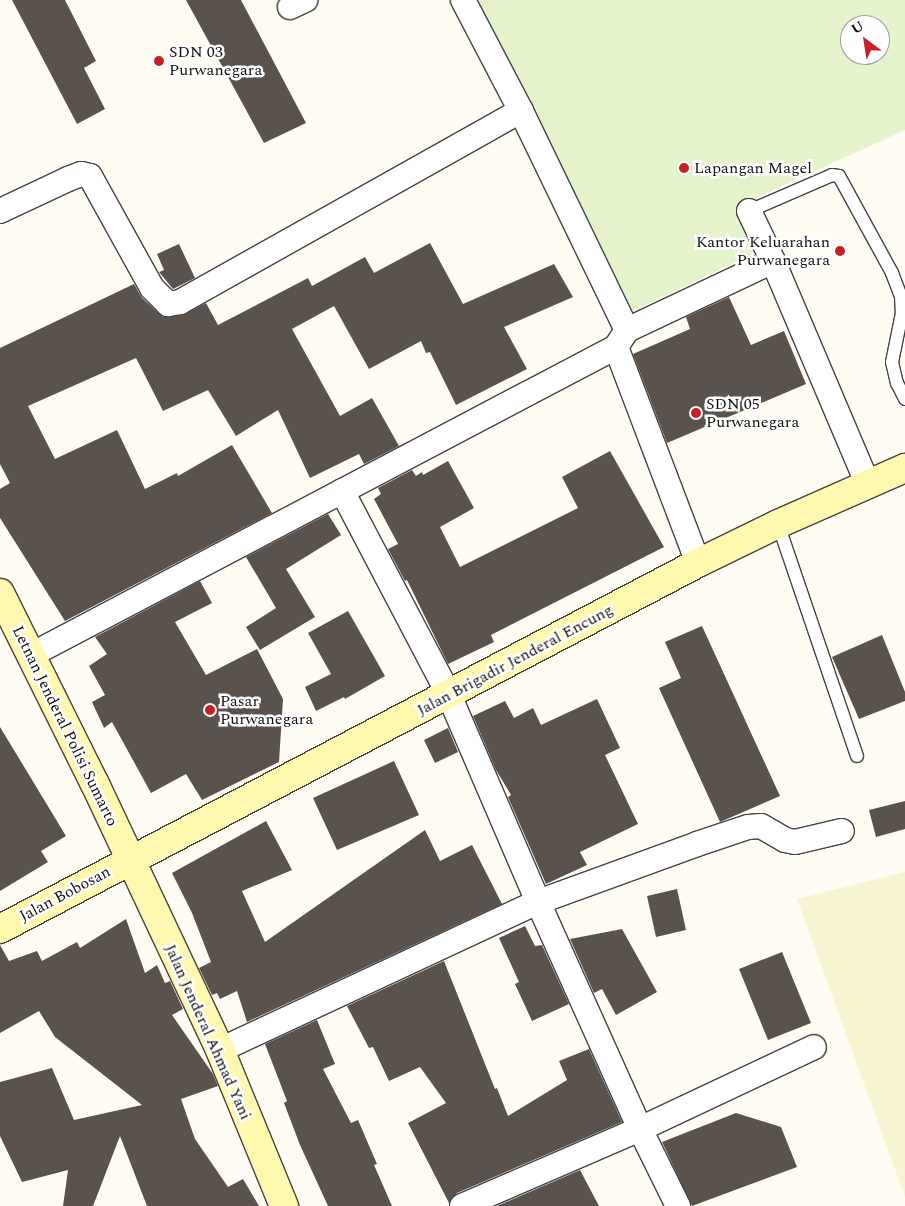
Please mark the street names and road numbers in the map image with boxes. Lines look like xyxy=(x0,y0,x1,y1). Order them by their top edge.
street label: Jalan Brigadir Jenderal Encung xyxy=(414,600,616,720)
street label: Letnan Jenderal Polisi Sumarto xyxy=(8,623,122,829)
street label: Jalan Bobosan xyxy=(16,862,114,926)
street label: Jalan Jenderal Ahmad Yani xyxy=(161,941,255,1123)

